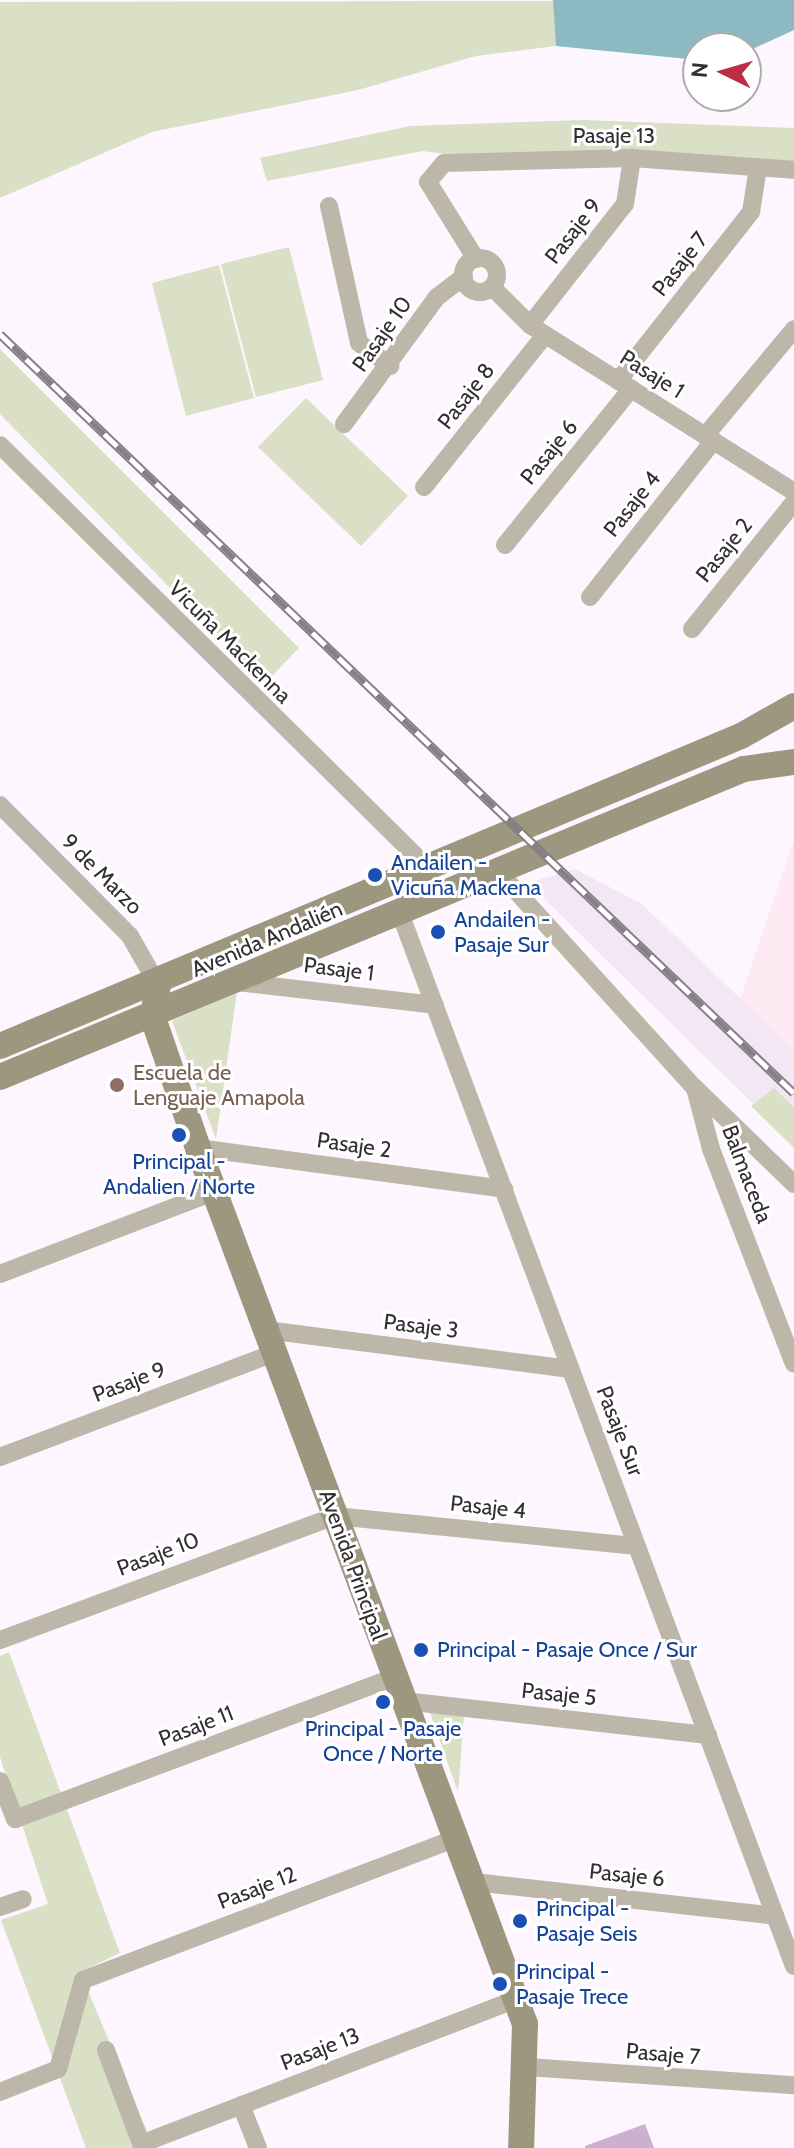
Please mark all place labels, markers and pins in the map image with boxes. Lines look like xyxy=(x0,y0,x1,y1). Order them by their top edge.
place label: Andailen - Vicuña Mackena xyxy=(391,849,541,900)
marker: Andailen - Vicuña Mackena xyxy=(366,866,384,884)
place label: Andailen - Pasaje Sur xyxy=(454,906,550,958)
marker: Andailen - Pasaje Sur xyxy=(429,923,447,941)
place label: Escuela de Lenguaje Amapola xyxy=(133,1059,305,1110)
marker: Escuela de Lenguaje Amapola xyxy=(108,1076,126,1094)
marker: Principal - Andalien / Norte xyxy=(170,1126,188,1144)
place label: Principal - Andalien / Norte xyxy=(103,1148,255,1200)
place label: Principal - Pasaje Once / Sur xyxy=(437,1637,697,1663)
marker: Principal - Pasaje Once / Sur xyxy=(412,1641,430,1659)
marker: Principal - Pasaje Once / Norte xyxy=(374,1693,392,1711)
place label: Principal - Pasaje Once / Norte xyxy=(305,1715,461,1766)
place label: Principal - Pasaje Seis xyxy=(536,1895,637,1946)
marker: Principal - Pasaje Seis xyxy=(511,1912,529,1930)
place label: Principal - Pasaje Trece xyxy=(516,1958,628,2010)
marker: Principal - Pasaje Trece xyxy=(491,1975,509,1993)

